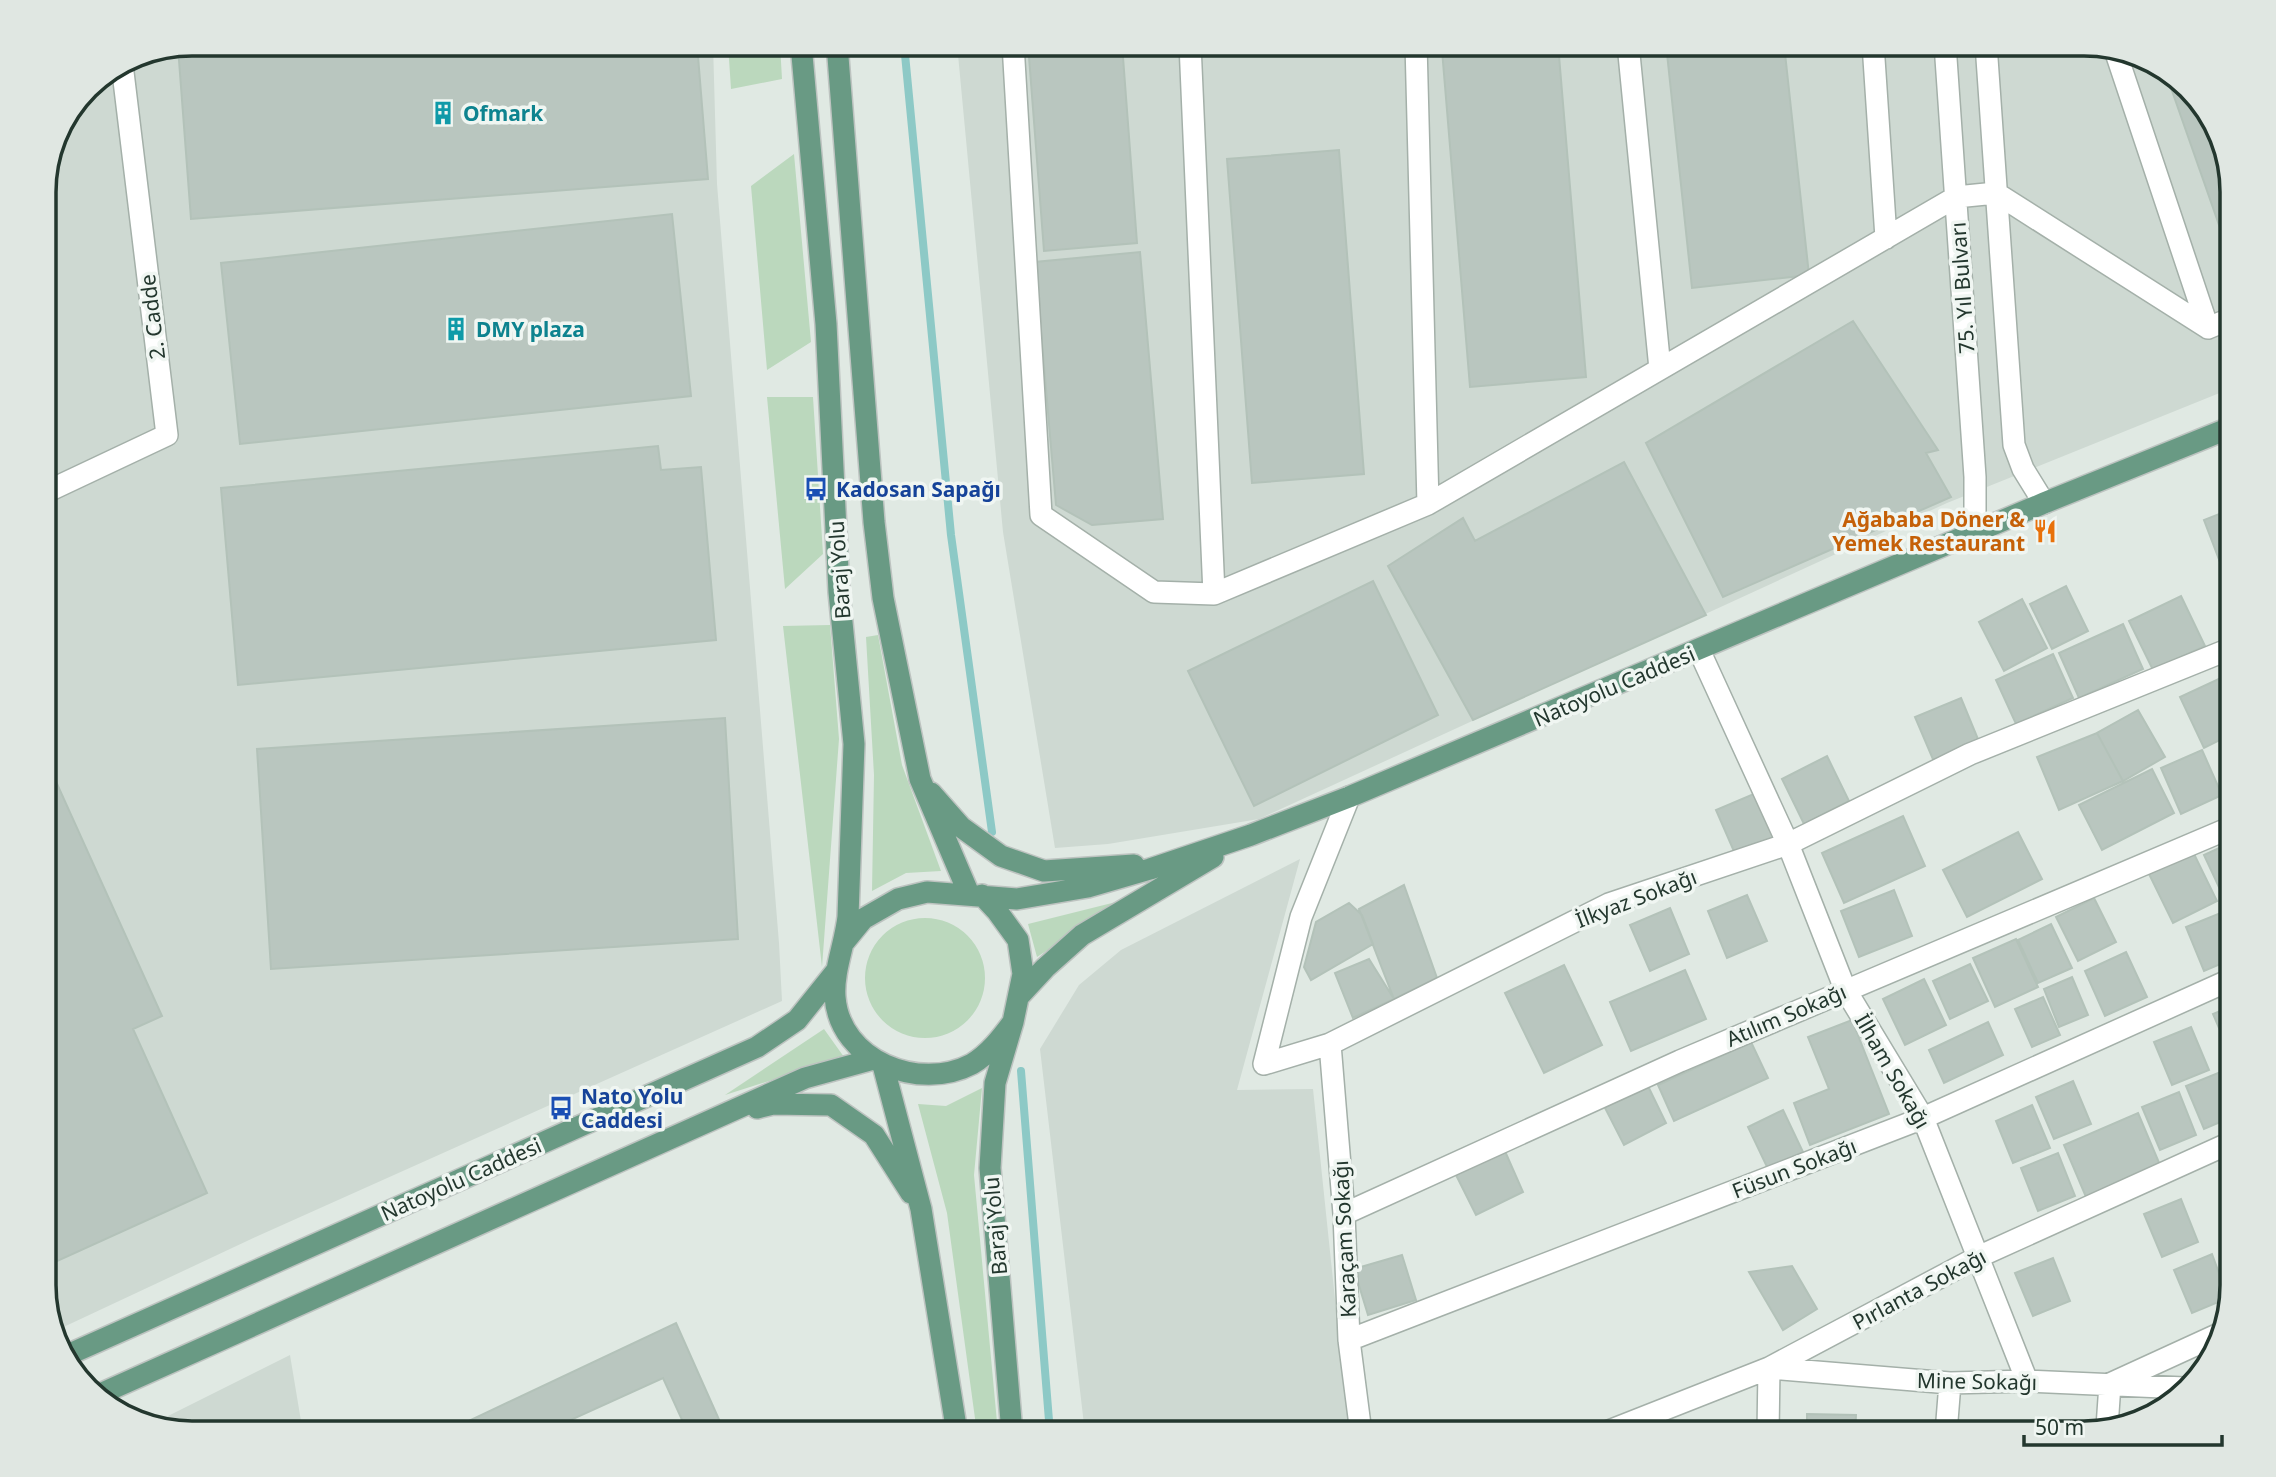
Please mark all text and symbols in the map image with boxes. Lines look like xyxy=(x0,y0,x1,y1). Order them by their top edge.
building icon: Ofmark xyxy=(429,99,457,127)
place label: Ofmark xyxy=(463,99,544,127)
street label: 75. Yıl Bulvarı xyxy=(1943,221,1981,355)
street label: 2. Cadde xyxy=(133,273,171,361)
building icon: DMY plaza xyxy=(442,315,470,343)
place label: DMY plaza xyxy=(476,315,585,343)
bus stop icon: Kadosan Sapağı xyxy=(802,475,830,503)
place label: Kadosan Sapağı xyxy=(836,475,1001,503)
place label: Ağababa Döner & Yemek Restaurant xyxy=(1832,505,2025,557)
restaurant icon: Ağababa Döner & Yemek Restaurant xyxy=(2031,517,2059,545)
street label: Baraj Yolu xyxy=(822,520,856,620)
street label: Natoyolu Caddesi xyxy=(1529,639,1699,733)
street label: İlkyaz Sokağı xyxy=(1572,862,1700,934)
street label: Atılım Sokağı xyxy=(1722,977,1850,1053)
street label: İlham Sokağı xyxy=(1849,1009,1937,1133)
place label: Nato Yolu Caddesi xyxy=(581,1082,683,1134)
bus stop icon: Nato Yolu Caddesi xyxy=(547,1094,575,1122)
street label: Natoyolu Caddesi xyxy=(376,1131,546,1227)
street label: Füsun Sokağı xyxy=(1728,1131,1860,1205)
street label: Karaçam Sokağı xyxy=(1326,1160,1362,1318)
street label: Baraj Yolu xyxy=(977,1176,1013,1276)
street label: Pırlanta Sokağı xyxy=(1847,1242,1991,1336)
street label: Mine Sokağı xyxy=(1917,1366,2037,1396)
scale bar xyxy=(2024,1404,2222,1448)
text: 50 m xyxy=(2035,1413,2084,1441)

